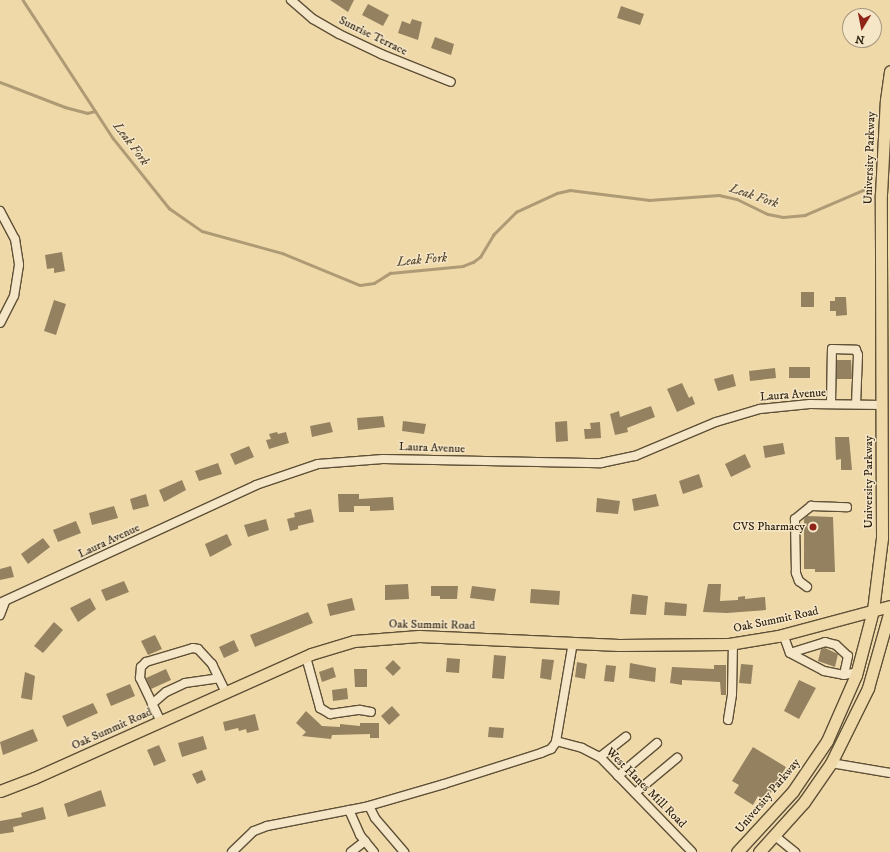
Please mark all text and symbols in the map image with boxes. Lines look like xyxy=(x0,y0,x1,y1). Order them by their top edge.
north arrow xyxy=(842,8,882,48)
street label: Sunrise Terrace xyxy=(336,13,410,59)
text: N xyxy=(854,31,866,47)
street label: University Parkway xyxy=(861,111,879,205)
water label: Leak Fork xyxy=(110,119,152,169)
water label: Leak Fork xyxy=(728,180,780,212)
water label: Leak Fork xyxy=(396,250,448,270)
street label: Laura Avenue xyxy=(759,386,827,404)
street label: University Parkway xyxy=(862,435,876,529)
street label: Laura Avenue xyxy=(399,440,465,456)
street label: Laura Avenue xyxy=(76,520,142,562)
place label: CVS Pharmacy xyxy=(733,520,805,534)
marker: CVS Pharmacy xyxy=(808,522,818,532)
street label: Oak Summit Road xyxy=(732,604,820,636)
street label: Oak Summit Road xyxy=(389,617,475,633)
street label: Oak Summit Road xyxy=(70,705,154,753)
street label: West Hanes Mill Road xyxy=(603,745,689,831)
street label: University Parkway xyxy=(733,756,803,836)

